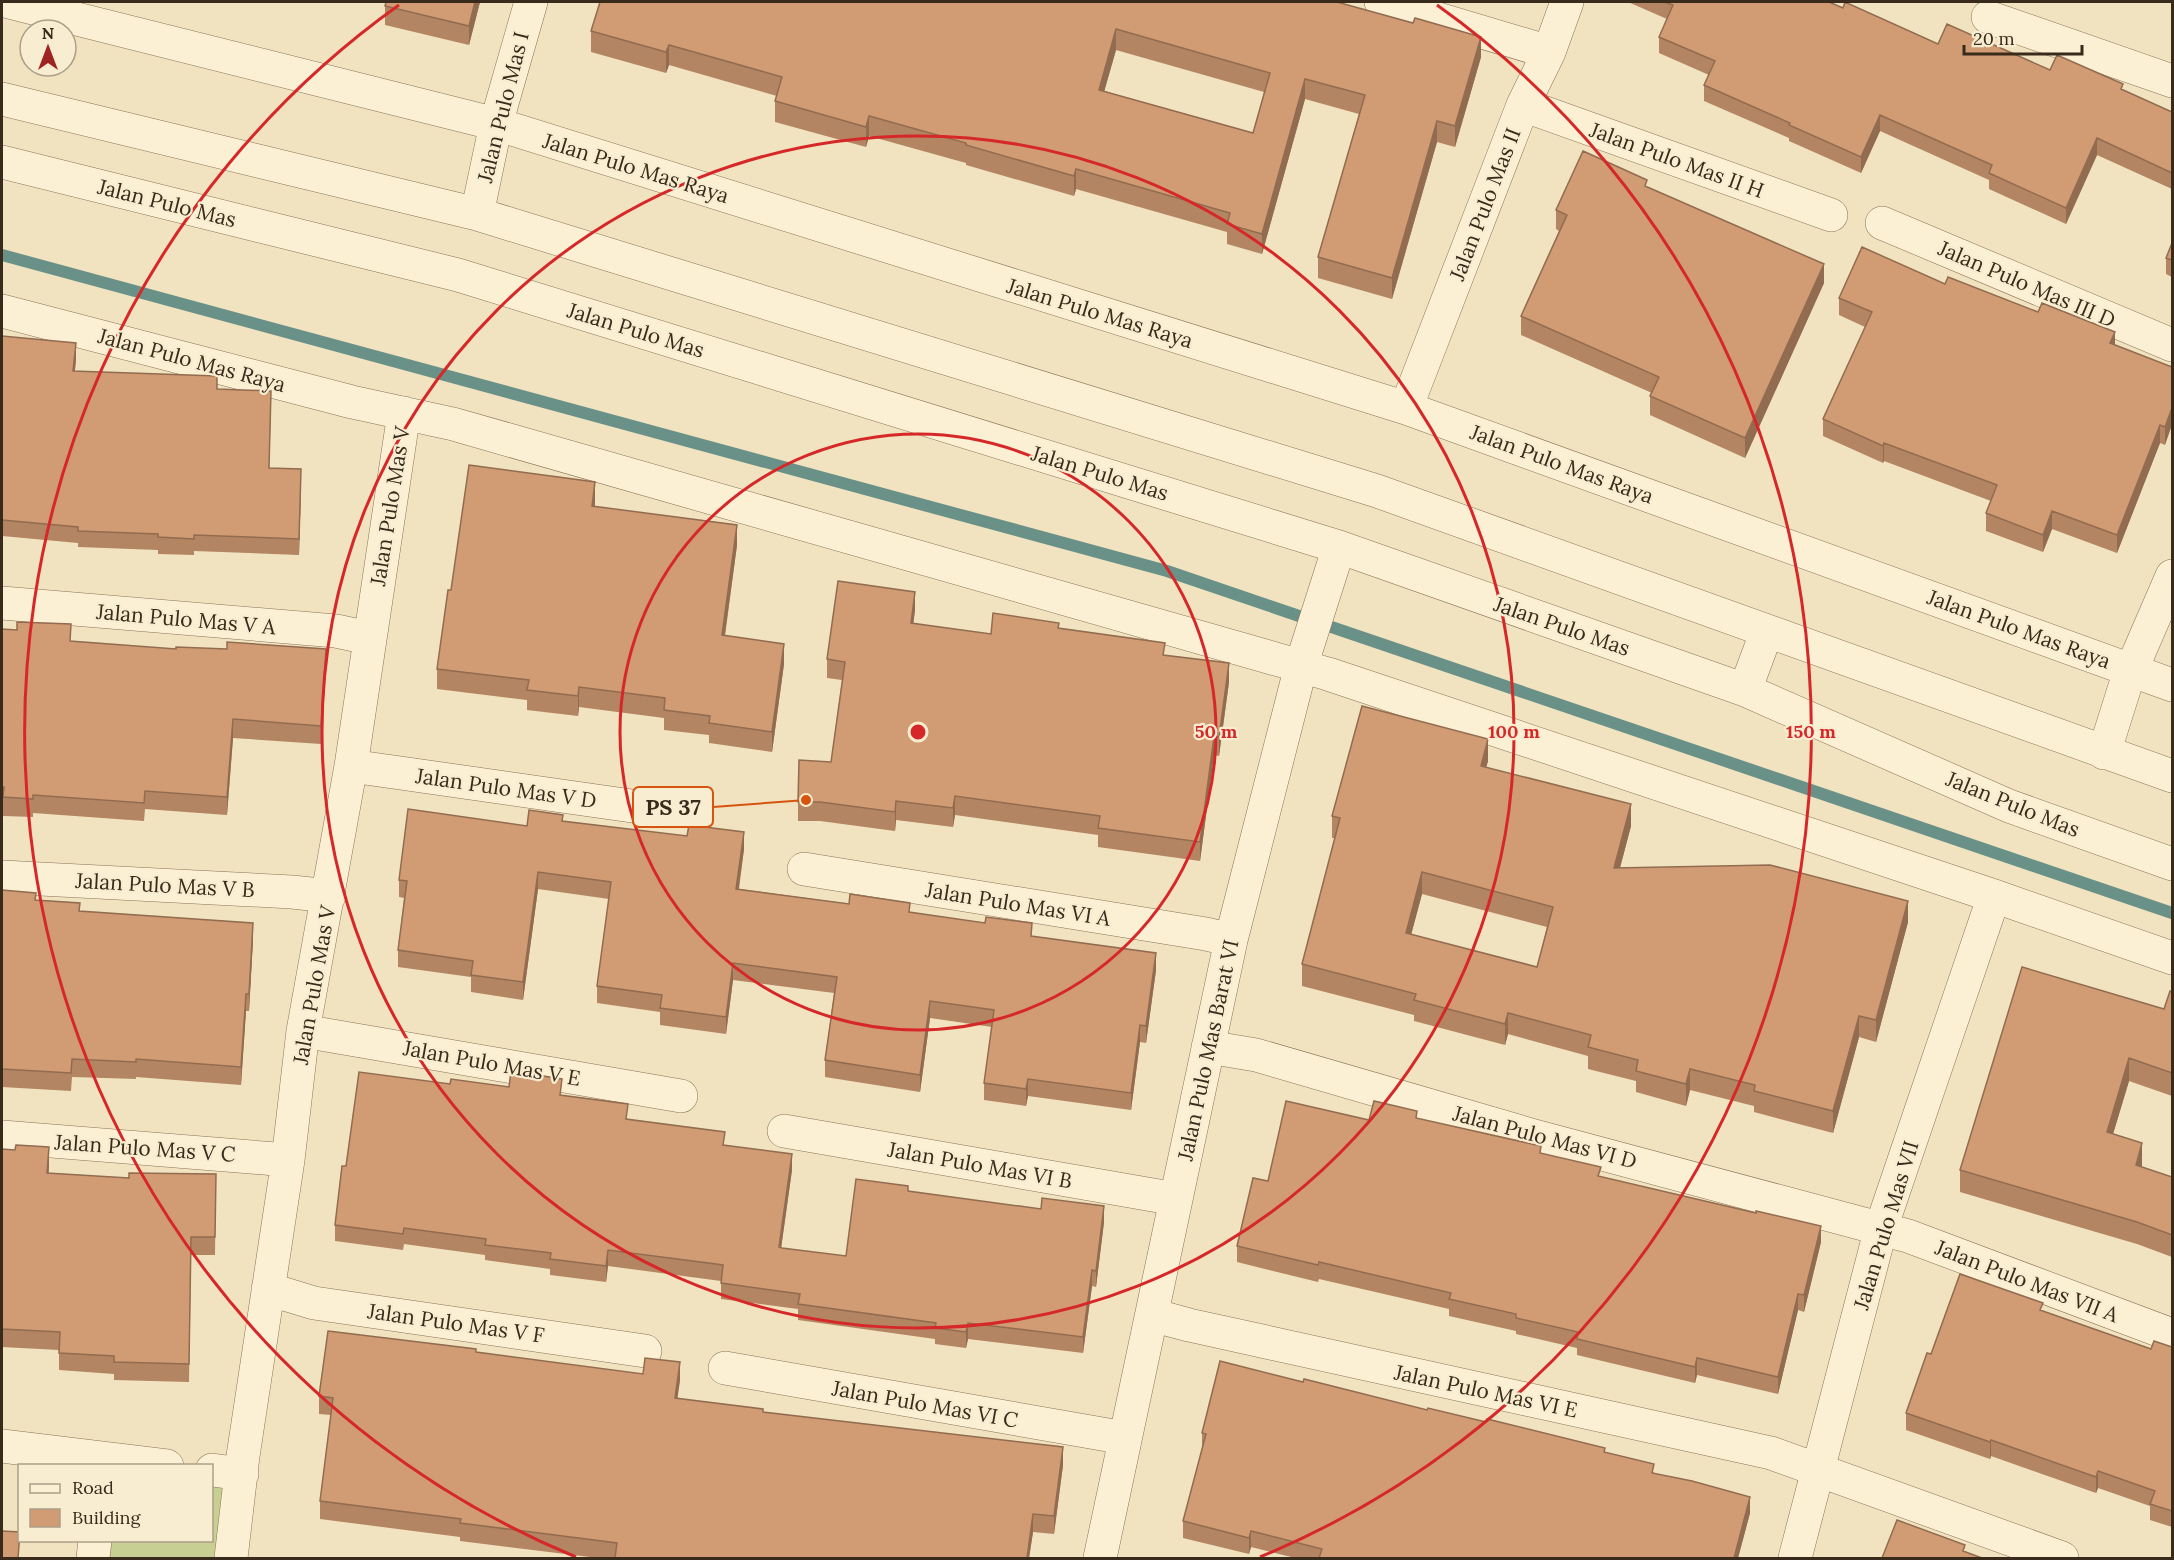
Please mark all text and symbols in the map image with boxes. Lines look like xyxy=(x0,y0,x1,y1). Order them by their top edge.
north arrow xyxy=(18,18,78,78)
scale bar xyxy=(1964,18,2082,56)
text: N xyxy=(42,23,54,43)
text: 20 m xyxy=(1973,27,2015,50)
street label: Jalan Pulo Mas I xyxy=(471,29,535,186)
street label: Jalan Pulo Mas II H xyxy=(1585,116,1768,204)
street label: Jalan Pulo Mas II xyxy=(1443,124,1527,285)
street label: Jalan Pulo Mas Raya xyxy=(539,127,732,209)
street label: Jalan Pulo Mas xyxy=(94,173,239,233)
street label: Jalan Pulo Mas III D xyxy=(1934,234,2120,333)
street label: Jalan Pulo Mas Raya xyxy=(1003,272,1196,354)
street label: Jalan Pulo Mas xyxy=(563,296,708,364)
street label: Jalan Pulo Mas Raya xyxy=(94,322,289,398)
street label: Jalan Pulo Mas Raya xyxy=(1466,418,1657,510)
street label: Jalan Pulo Mas V xyxy=(364,423,416,589)
street label: Jalan Pulo Mas xyxy=(1027,439,1172,507)
street label: Jalan Pulo Mas Raya xyxy=(1923,583,2114,675)
street label: Jalan Pulo Mas xyxy=(1490,590,1633,662)
street label: Jalan Pulo Mas V A xyxy=(94,598,278,640)
text: 50 m xyxy=(1195,720,1238,743)
text: 100 m xyxy=(1488,720,1540,743)
text: 150 m xyxy=(1786,720,1836,743)
centre of rings xyxy=(908,722,928,742)
street label: Jalan Pulo Mas V D xyxy=(413,762,598,814)
street label: Jalan Pulo Mas xyxy=(1941,765,2084,843)
callout: PS 37 xyxy=(633,787,713,827)
text: PS 37 xyxy=(645,793,701,821)
street label: Jalan Pulo Mas V B xyxy=(74,867,255,903)
street label: Jalan Pulo Mas VI A xyxy=(923,876,1113,932)
street label: Jalan Pulo Mas V xyxy=(287,902,341,1068)
street label: Jalan Pulo Mas Barat VI xyxy=(1171,937,1245,1164)
street label: Jalan Pulo Mas V E xyxy=(400,1034,583,1092)
street label: Jalan Pulo Mas VI D xyxy=(1449,1099,1640,1175)
street label: Jalan Pulo Mas V C xyxy=(53,1128,237,1168)
street label: Jalan Pulo Mas VI B xyxy=(885,1135,1074,1195)
street label: Jalan Pulo Mas VII xyxy=(1847,1137,1925,1314)
street label: Jalan Pulo Mas VII A xyxy=(1931,1233,2123,1329)
street label: Jalan Pulo Mas V F xyxy=(365,1297,546,1349)
street label: Jalan Pulo Mas VI E xyxy=(1391,1358,1580,1424)
street label: Jalan Pulo Mas VI C xyxy=(829,1374,1020,1434)
legend xyxy=(18,1464,213,1542)
text: Road xyxy=(72,1476,114,1499)
text: Building xyxy=(72,1506,142,1529)

